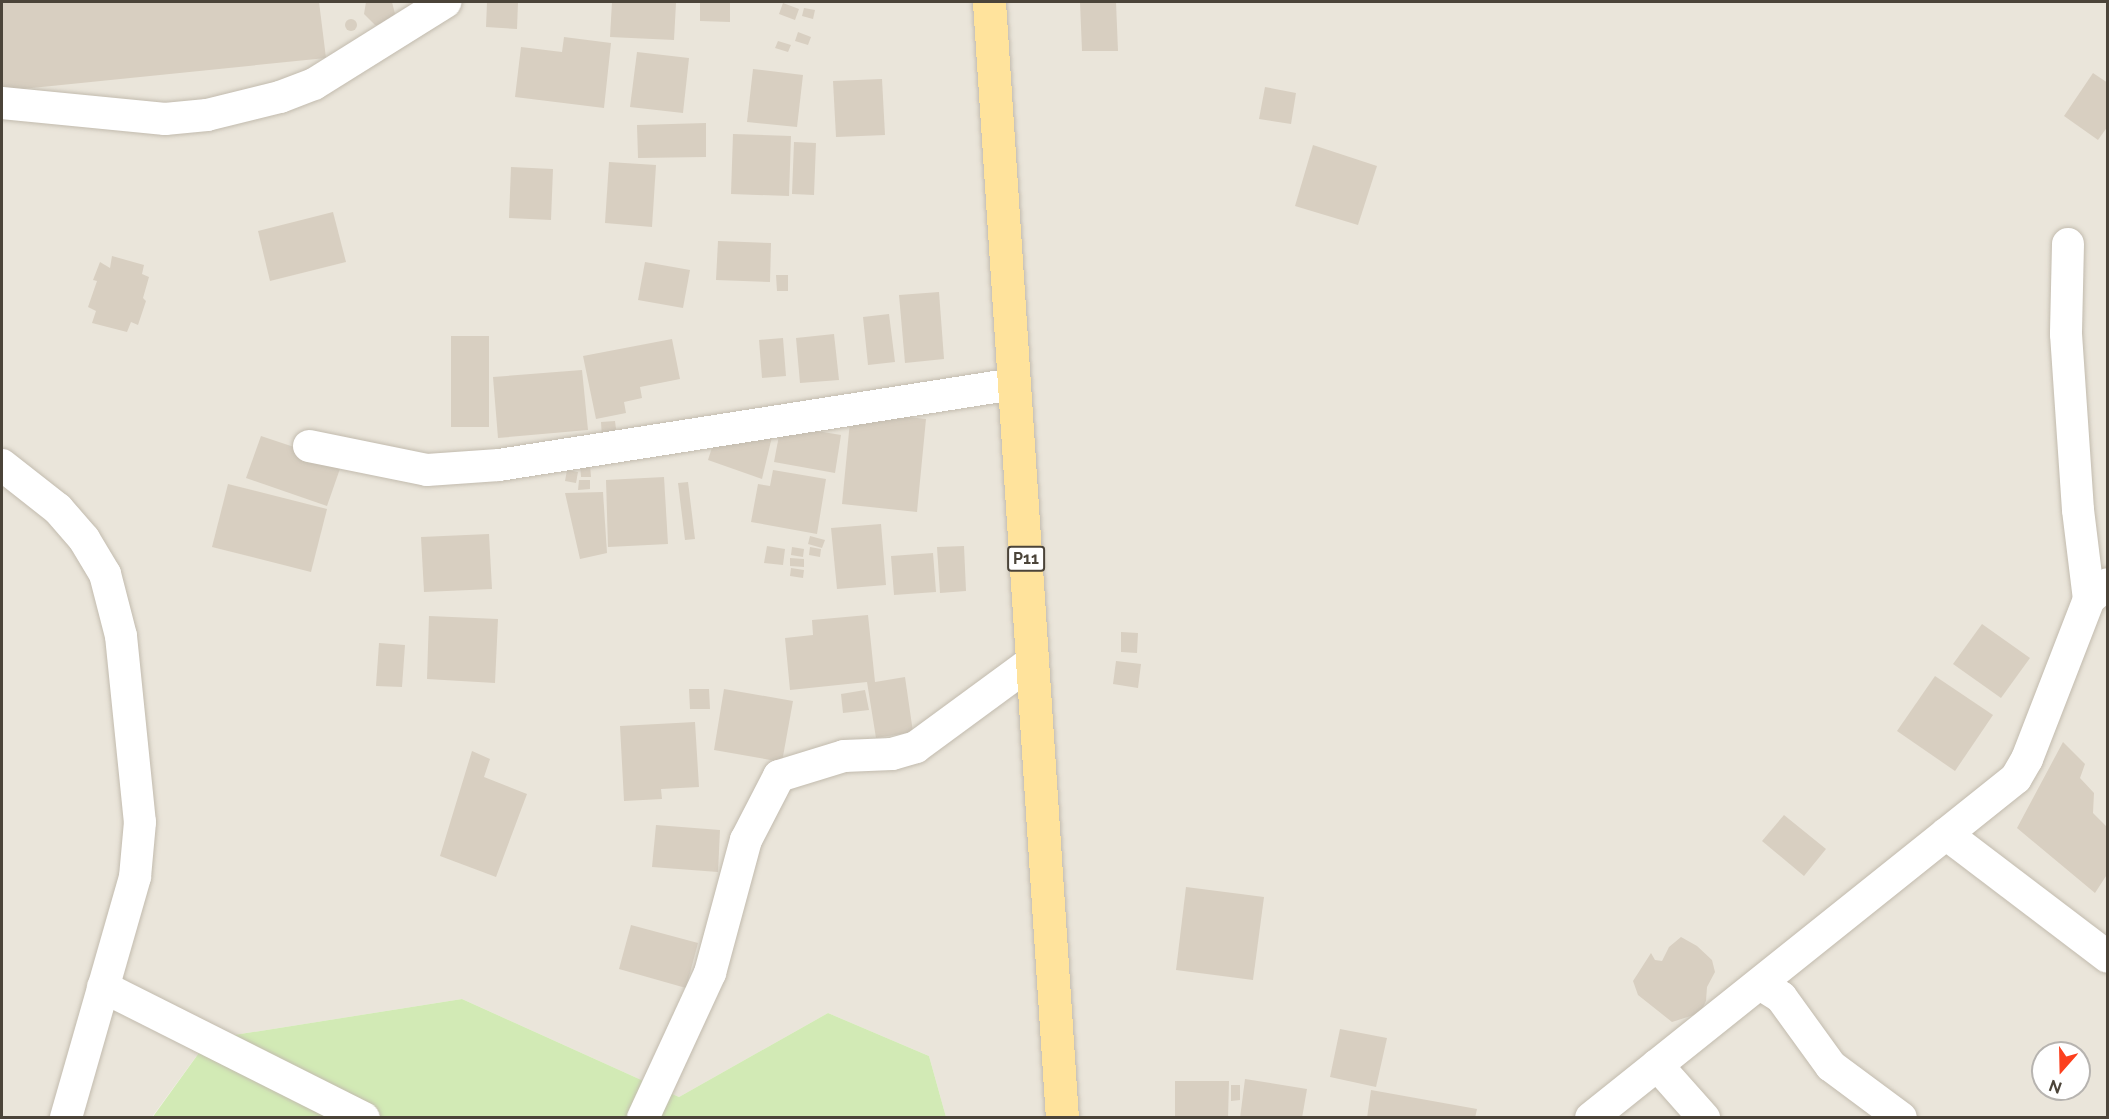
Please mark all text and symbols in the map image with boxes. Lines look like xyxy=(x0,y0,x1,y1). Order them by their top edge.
road number: P11 xyxy=(1006,546,1046,572)
north arrow xyxy=(2031,1041,2091,1101)
text: N xyxy=(2046,1075,2064,1098)

